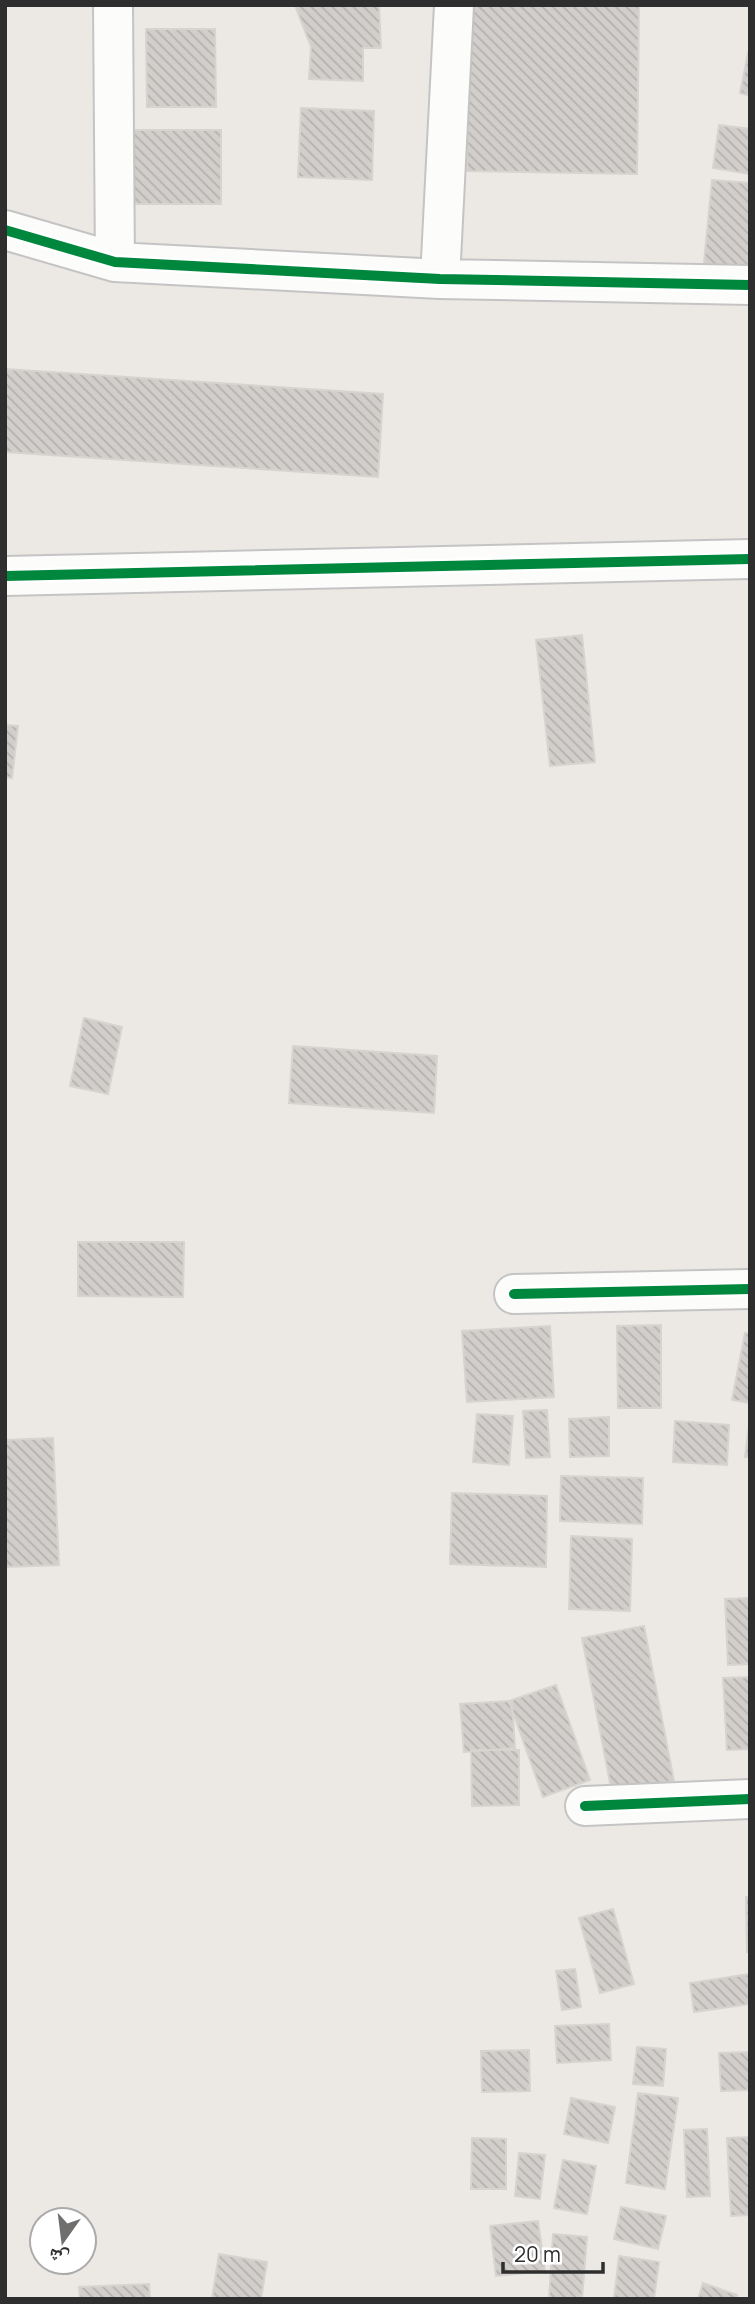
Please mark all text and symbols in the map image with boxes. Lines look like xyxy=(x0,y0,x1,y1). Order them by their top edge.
north arrow xyxy=(28,2206,98,2276)
scale bar xyxy=(503,2230,603,2274)
text: 20 m xyxy=(514,2240,561,2268)
text: ش xyxy=(46,2242,72,2273)

